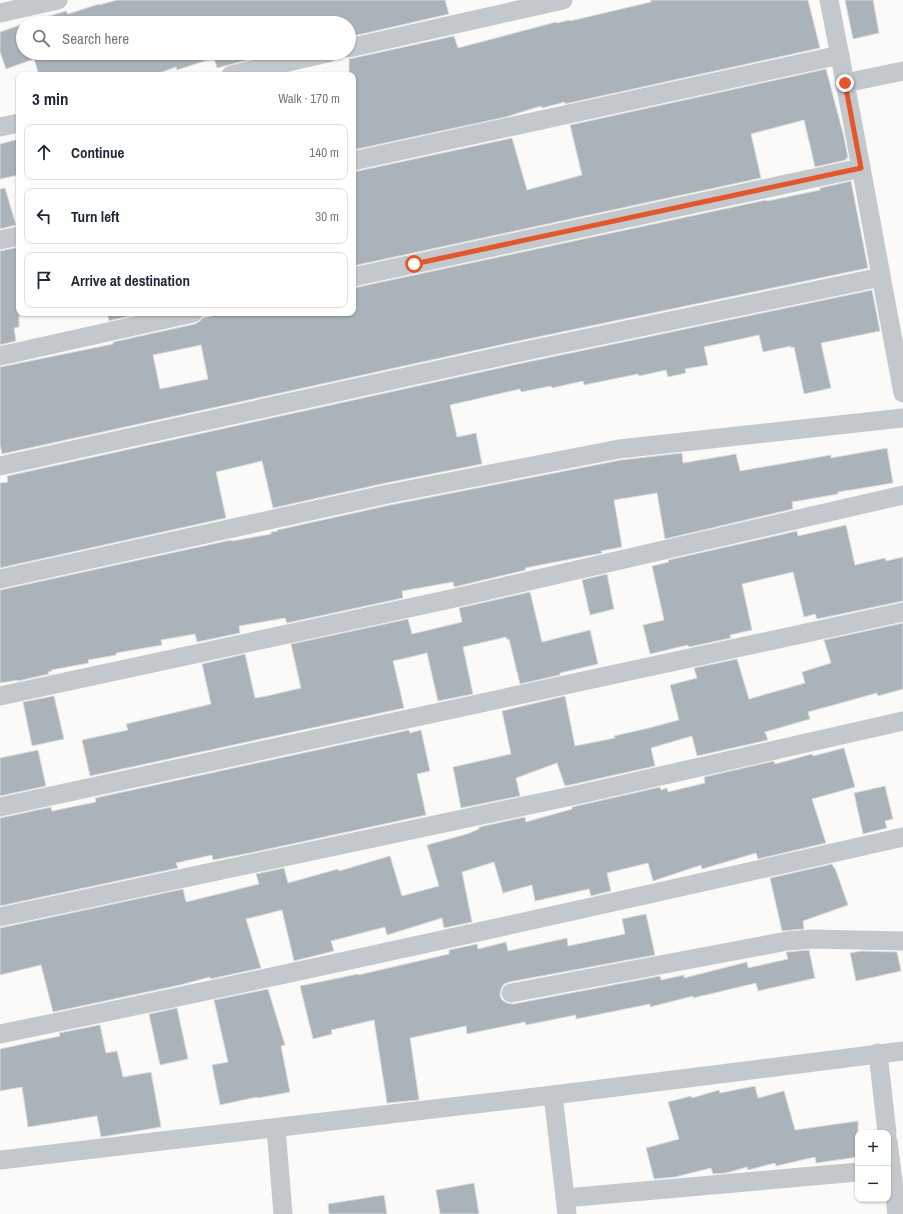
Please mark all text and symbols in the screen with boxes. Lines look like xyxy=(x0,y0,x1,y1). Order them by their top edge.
search box xyxy=(16,16,356,60)
icon: search xyxy=(30,27,52,49)
text: Search here xyxy=(62,28,129,49)
route end xyxy=(836,74,854,92)
text: 3 min xyxy=(32,87,68,110)
text: Walk · 170 m xyxy=(278,90,340,107)
icon: ahead xyxy=(33,141,55,163)
text: Continue xyxy=(71,142,124,163)
text: 140 m xyxy=(309,144,339,161)
icon: left xyxy=(33,205,55,227)
text: Turn left xyxy=(71,206,119,227)
text: 30 m xyxy=(315,208,339,225)
route start xyxy=(405,255,423,273)
icon: arrive xyxy=(33,269,55,291)
text: Arrive at destination xyxy=(71,270,190,291)
map controls xyxy=(855,1130,891,1202)
button: + xyxy=(855,1130,891,1166)
button: − xyxy=(855,1166,891,1202)

